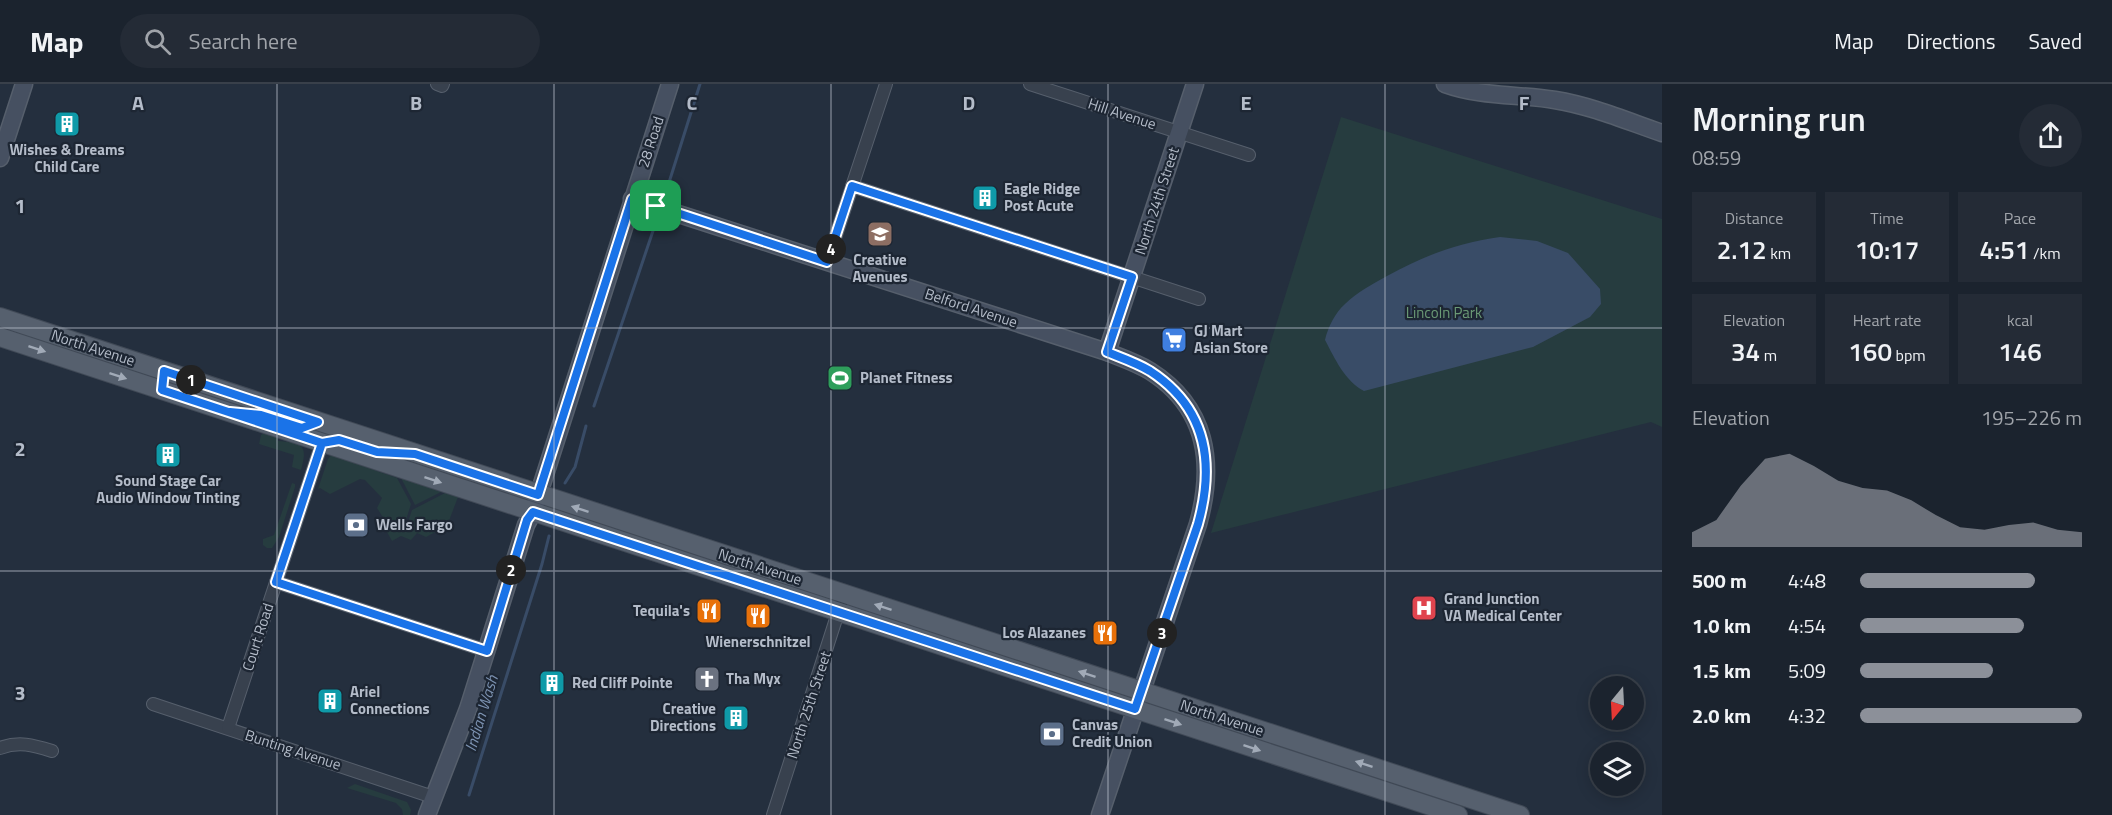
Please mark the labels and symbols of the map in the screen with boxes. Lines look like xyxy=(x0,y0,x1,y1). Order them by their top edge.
text: A xyxy=(132,87,144,118)
text: B xyxy=(410,87,422,118)
text: C xyxy=(687,87,698,118)
text: D xyxy=(963,87,975,118)
text: E xyxy=(1240,87,1252,118)
text: F xyxy=(1519,87,1530,118)
street label: Hill Avenue xyxy=(1085,92,1159,135)
building icon: Wishes & Dreams Child Care xyxy=(52,109,82,139)
street label: 28 Road xyxy=(631,113,670,170)
place label: Wishes & Dreams Child Care xyxy=(9,138,125,178)
street label: North 24th Street xyxy=(1128,143,1185,258)
place label: Eagle Ridge Post Acute xyxy=(1004,177,1080,217)
pin xyxy=(630,180,681,231)
building icon: Eagle Ridge Post Acute xyxy=(970,183,1000,213)
text: 1 xyxy=(14,190,26,221)
school or university icon: Creative Avenues xyxy=(865,219,895,249)
pin: 4 xyxy=(816,234,846,264)
place label: Creative Avenues xyxy=(852,248,908,288)
street label: Belford Avenue xyxy=(922,282,1020,333)
park label: Lincoln Park xyxy=(1406,301,1482,324)
place label: GJ Mart Asian Store xyxy=(1194,319,1268,359)
street label: North Avenue xyxy=(48,323,138,372)
supermarket icon: GJ Mart Asian Store xyxy=(1159,325,1189,355)
one-way arrow xyxy=(28,345,46,355)
sports icon: Planet Fitness xyxy=(825,363,855,393)
pin: 1 xyxy=(176,365,206,395)
place label: Planet Fitness xyxy=(860,366,953,389)
one-way arrow xyxy=(109,372,127,381)
text: 2 xyxy=(14,433,26,464)
building icon: Sound Stage Car Audio Window Tinting xyxy=(153,440,183,470)
place label: Sound Stage Car Audio Window Tinting xyxy=(96,469,240,509)
one-way arrow xyxy=(424,475,442,485)
one-way arrow xyxy=(571,503,589,513)
bank icon: Wells Fargo xyxy=(341,510,371,540)
place label: Wells Fargo xyxy=(376,513,453,536)
street label: North Avenue xyxy=(715,542,805,591)
pin: 2 xyxy=(496,555,526,585)
place label: Grand Junction VA Medical Center xyxy=(1444,587,1562,627)
hospital icon: Grand Junction VA Medical Center xyxy=(1409,593,1439,623)
restaurant icon: Tequila's xyxy=(694,596,724,626)
place label: Tequila's xyxy=(633,599,690,622)
street label: Court Road xyxy=(236,600,279,674)
restaurant icon: Wienerschnitzel xyxy=(743,601,773,631)
one-way arrow xyxy=(874,602,892,611)
restaurant icon: Los Alazanes xyxy=(1090,618,1120,648)
pin: 3 xyxy=(1147,618,1177,648)
place label: Los Alazanes xyxy=(1002,621,1086,644)
place label: Wienerschnitzel xyxy=(705,630,811,653)
street label: North 25th Street xyxy=(780,647,837,762)
church icon: Tha Myx xyxy=(692,664,722,694)
place label: Tha Myx xyxy=(726,667,781,690)
building icon: Red Cliff Pointe xyxy=(537,668,567,698)
one-way arrow xyxy=(1078,669,1096,678)
water label: Indian Wash xyxy=(458,671,504,754)
place label: Red Cliff Pointe xyxy=(572,671,673,694)
north arrow xyxy=(1590,676,1644,730)
text: 3 xyxy=(14,677,26,708)
place label: Ariel Connections xyxy=(350,680,430,720)
building icon: Ariel Connections xyxy=(315,686,345,716)
street label: North Avenue xyxy=(1177,693,1267,742)
place label: Creative Directions xyxy=(650,697,716,737)
building icon: Creative Directions xyxy=(721,703,751,733)
place label: Canvas Credit Union xyxy=(1072,713,1152,753)
one-way arrow xyxy=(1164,717,1182,727)
bank icon: Canvas Credit Union xyxy=(1037,719,1067,749)
street label: Bunting Avenue xyxy=(242,723,344,776)
one-way arrow xyxy=(1243,743,1261,753)
one-way arrow xyxy=(1355,759,1373,769)

